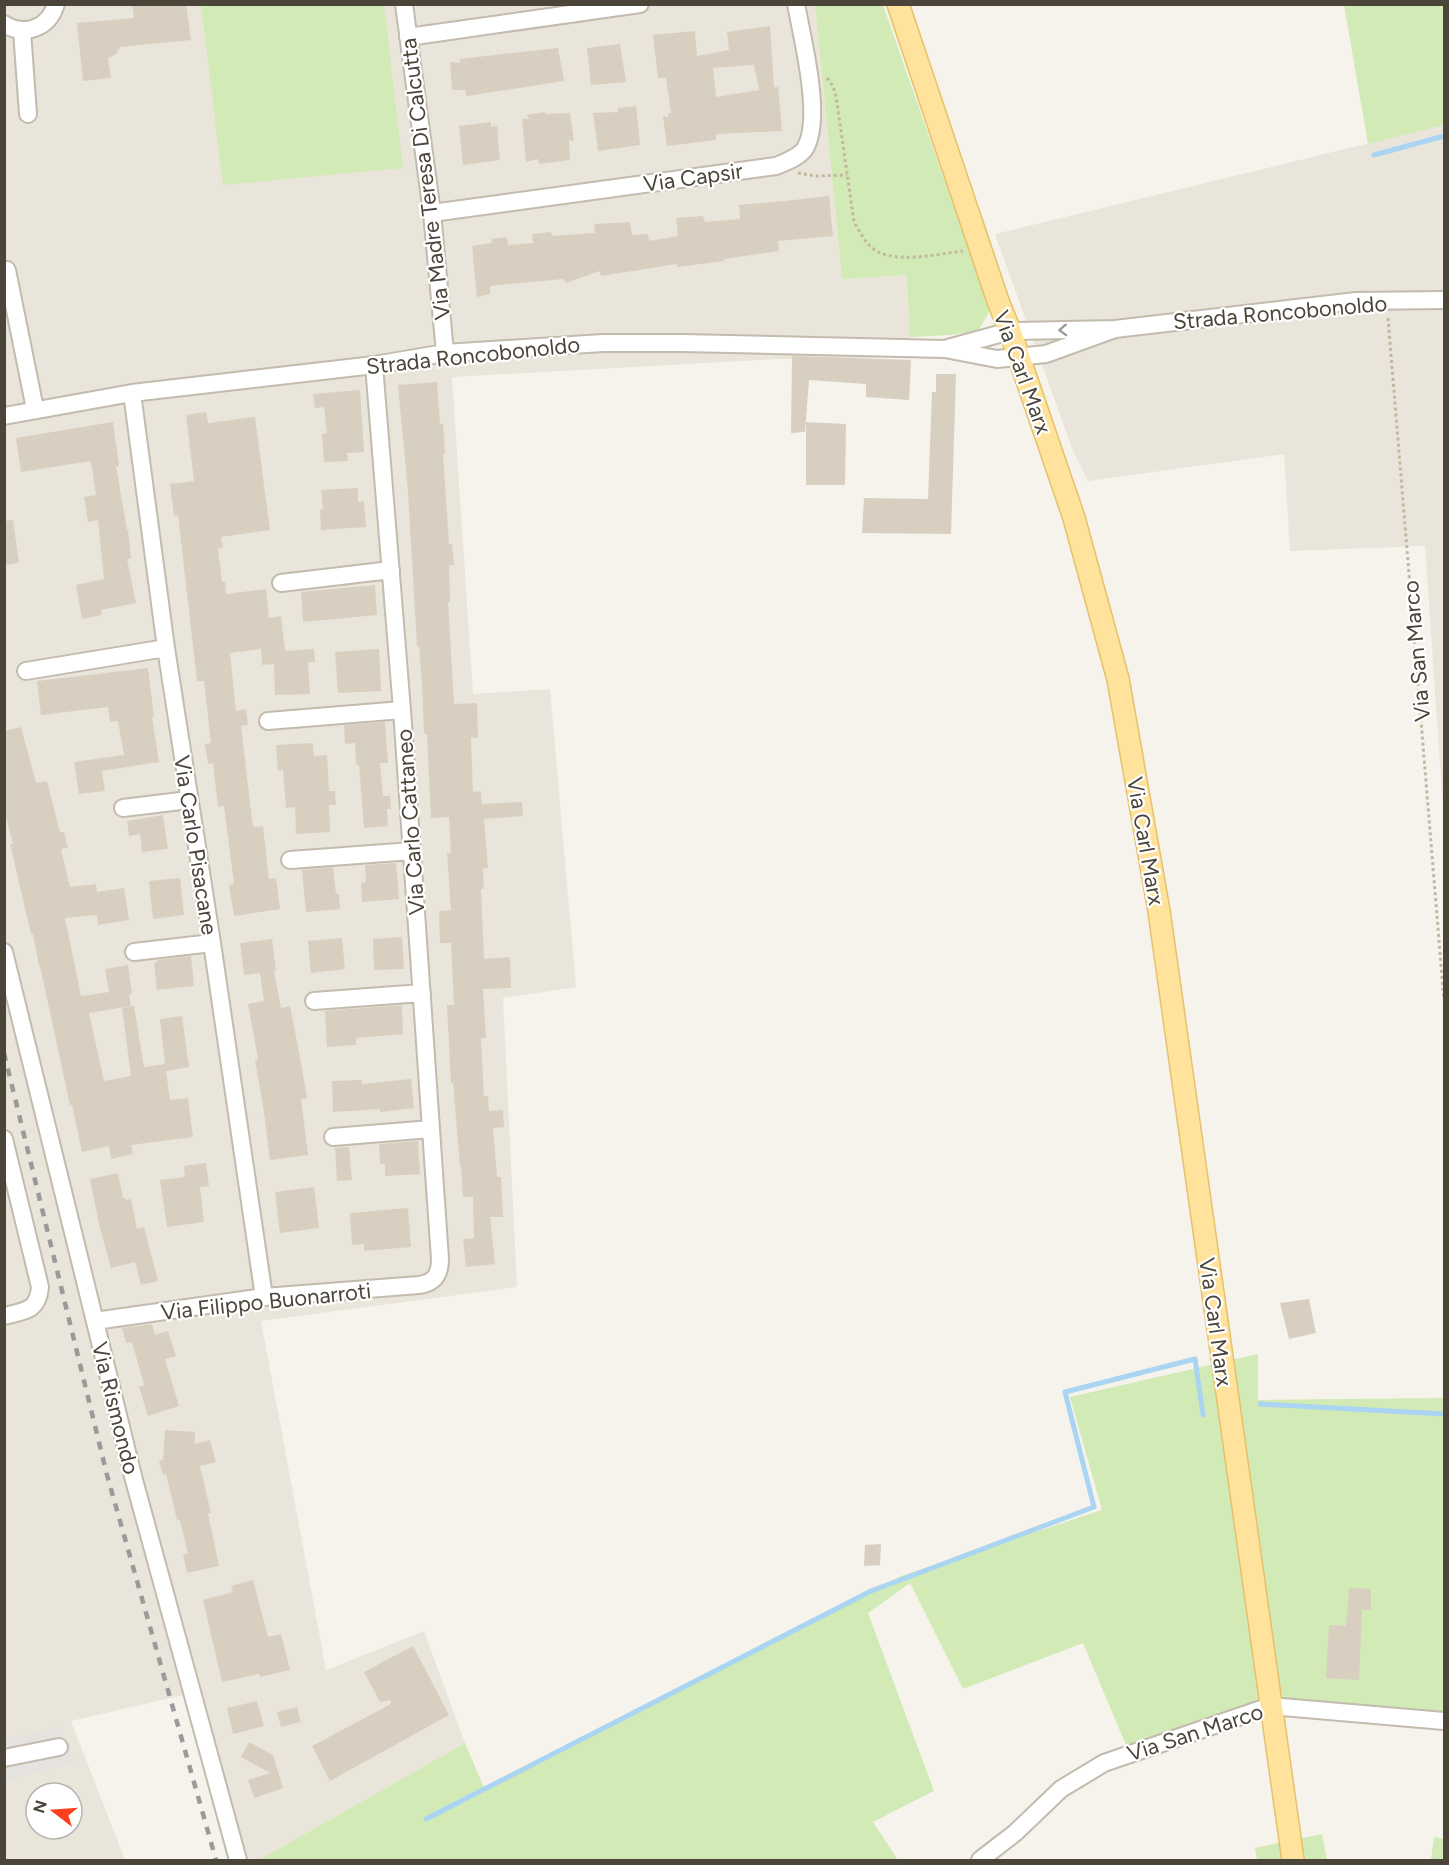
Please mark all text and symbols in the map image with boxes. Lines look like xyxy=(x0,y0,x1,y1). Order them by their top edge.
street label: Via Madre Teresa Di Calcutta xyxy=(395,37,456,321)
street label: Via Capsir xyxy=(642,157,745,198)
street label: Strada Roncobonoldo xyxy=(1172,290,1388,335)
street label: Via Carl Marx xyxy=(988,307,1058,438)
one-way arrow xyxy=(1058,324,1067,337)
street label: Strada Roncobonoldo xyxy=(365,331,581,380)
street label: Via San Marco xyxy=(1397,579,1436,723)
street label: Via Carlo Cattaneo xyxy=(391,728,430,916)
street label: Via Carlo Pisacane xyxy=(168,753,223,937)
street label: Via Carl Marx xyxy=(1121,775,1170,908)
street label: Via Carl Marx xyxy=(1193,1256,1238,1389)
street label: Via Filippo Buonarroti xyxy=(160,1277,373,1326)
street label: Via Rismondo xyxy=(86,1339,145,1477)
street label: Via San Marco xyxy=(1124,1698,1267,1767)
north arrow xyxy=(24,1781,84,1841)
text: N xyxy=(29,1798,51,1815)

